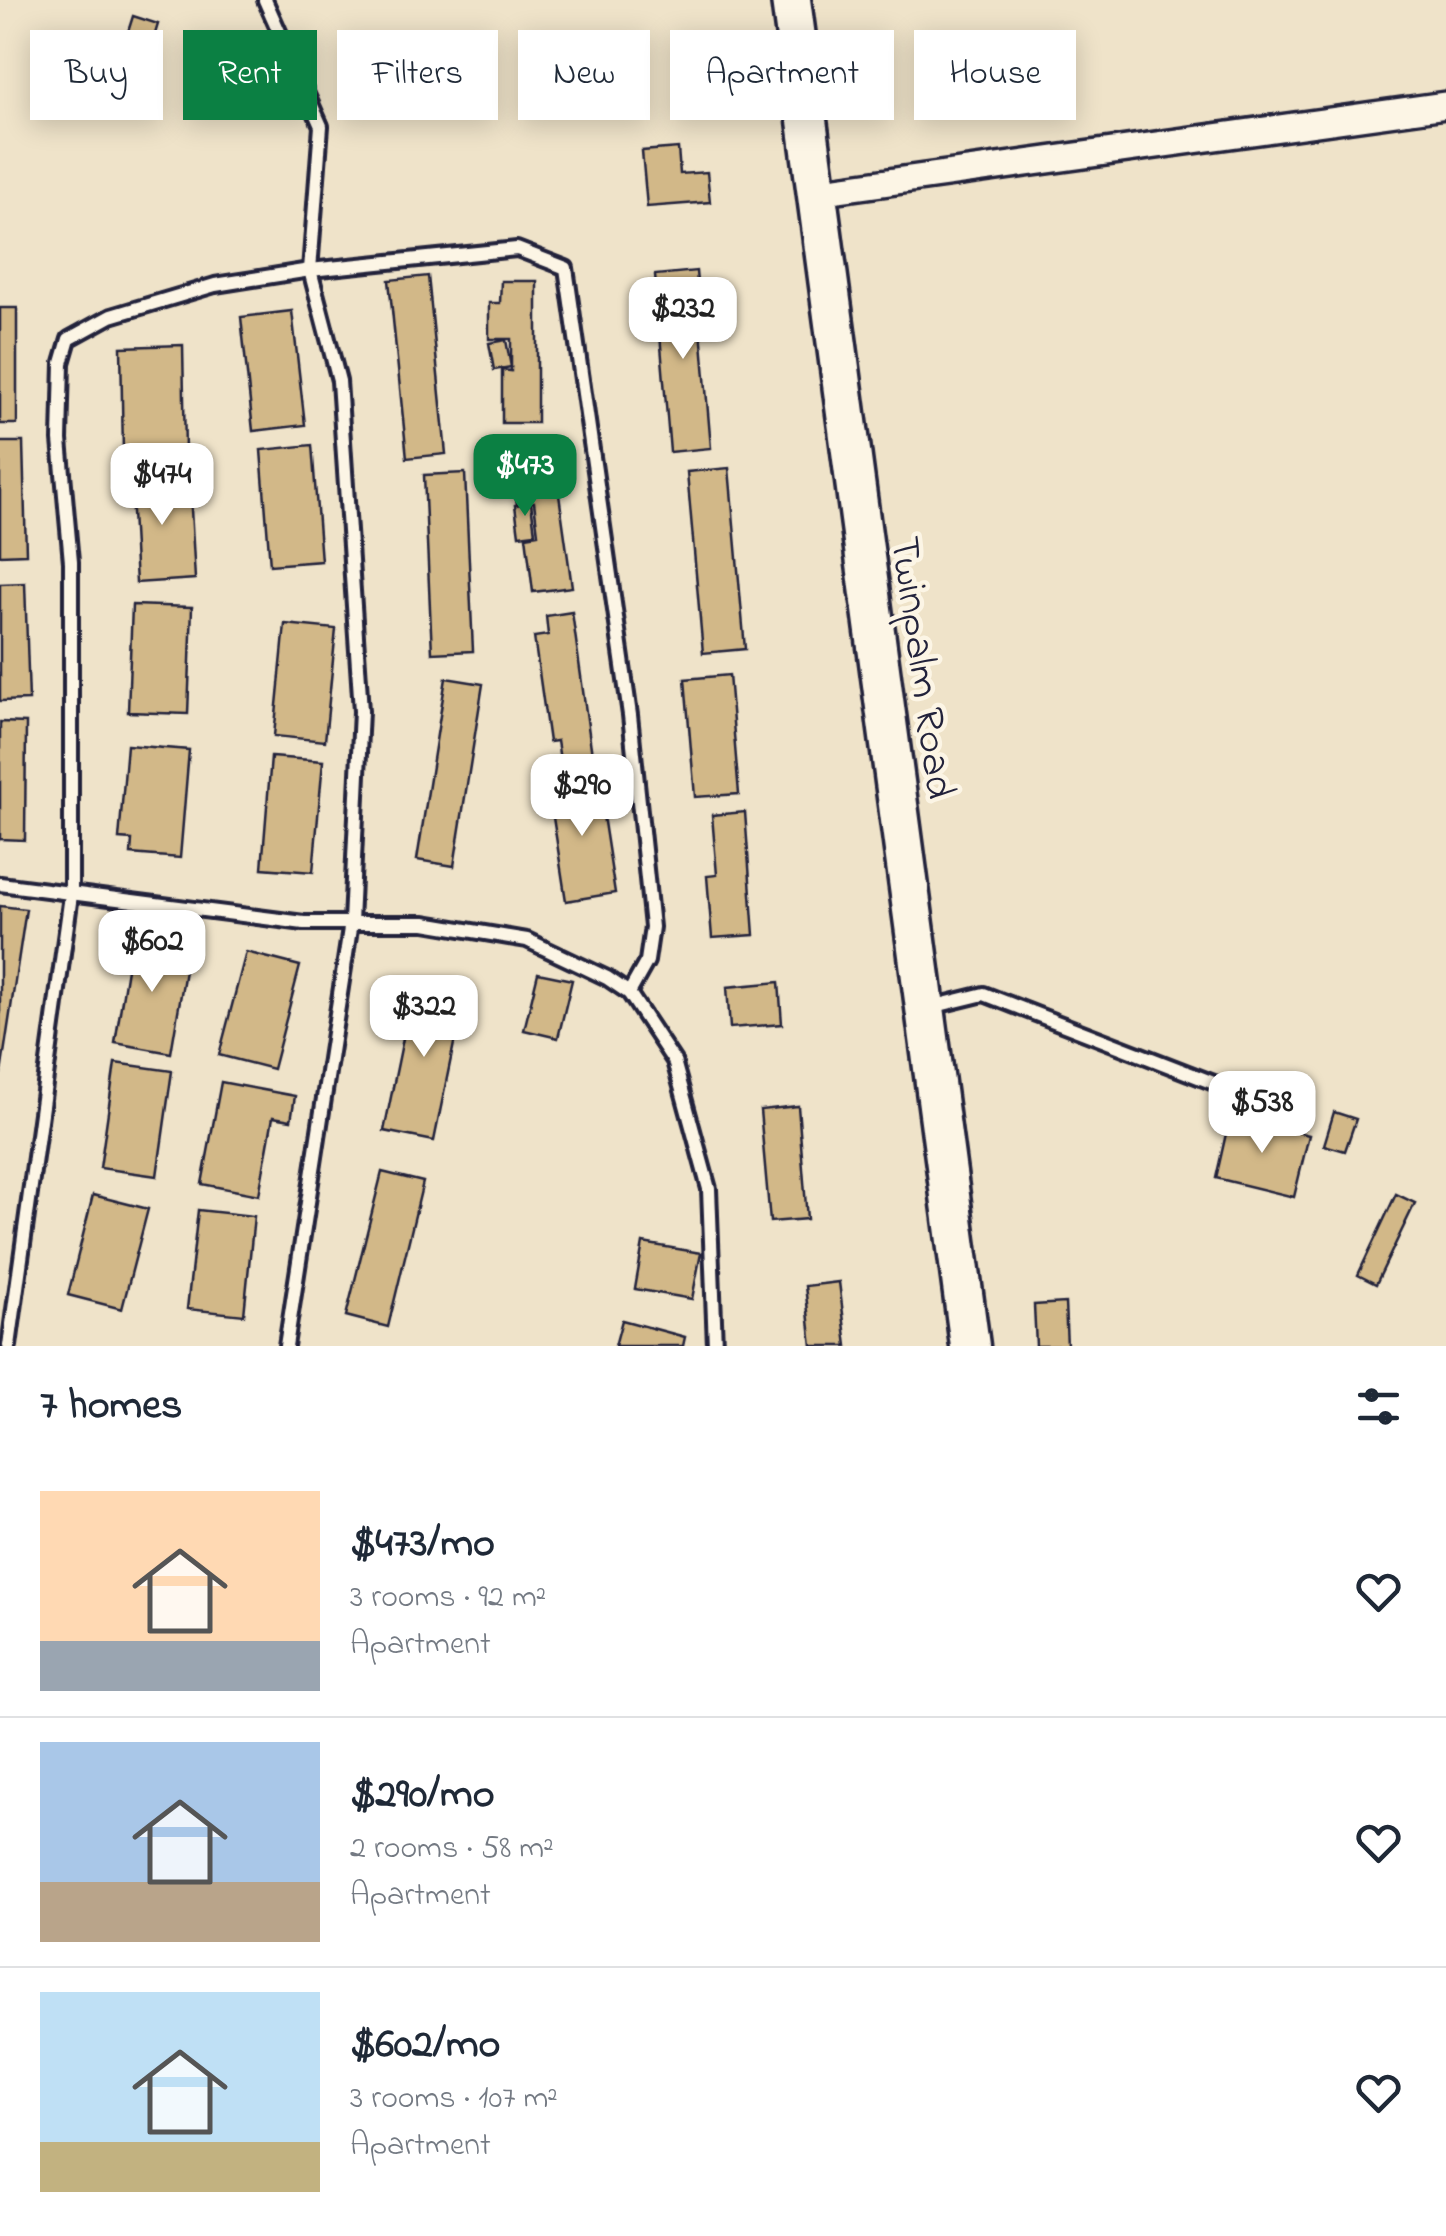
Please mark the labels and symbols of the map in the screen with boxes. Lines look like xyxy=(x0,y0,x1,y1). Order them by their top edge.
pin: $232 xyxy=(624,277,742,362)
pin: $473 xyxy=(466,434,584,519)
pin: $474 xyxy=(103,443,221,528)
street label: Twinpalm Road xyxy=(872,532,969,803)
pin: $290 xyxy=(523,754,641,839)
pin: $602 xyxy=(93,910,211,995)
pin: $322 xyxy=(365,975,483,1060)
pin: $538 xyxy=(1203,1071,1321,1156)

